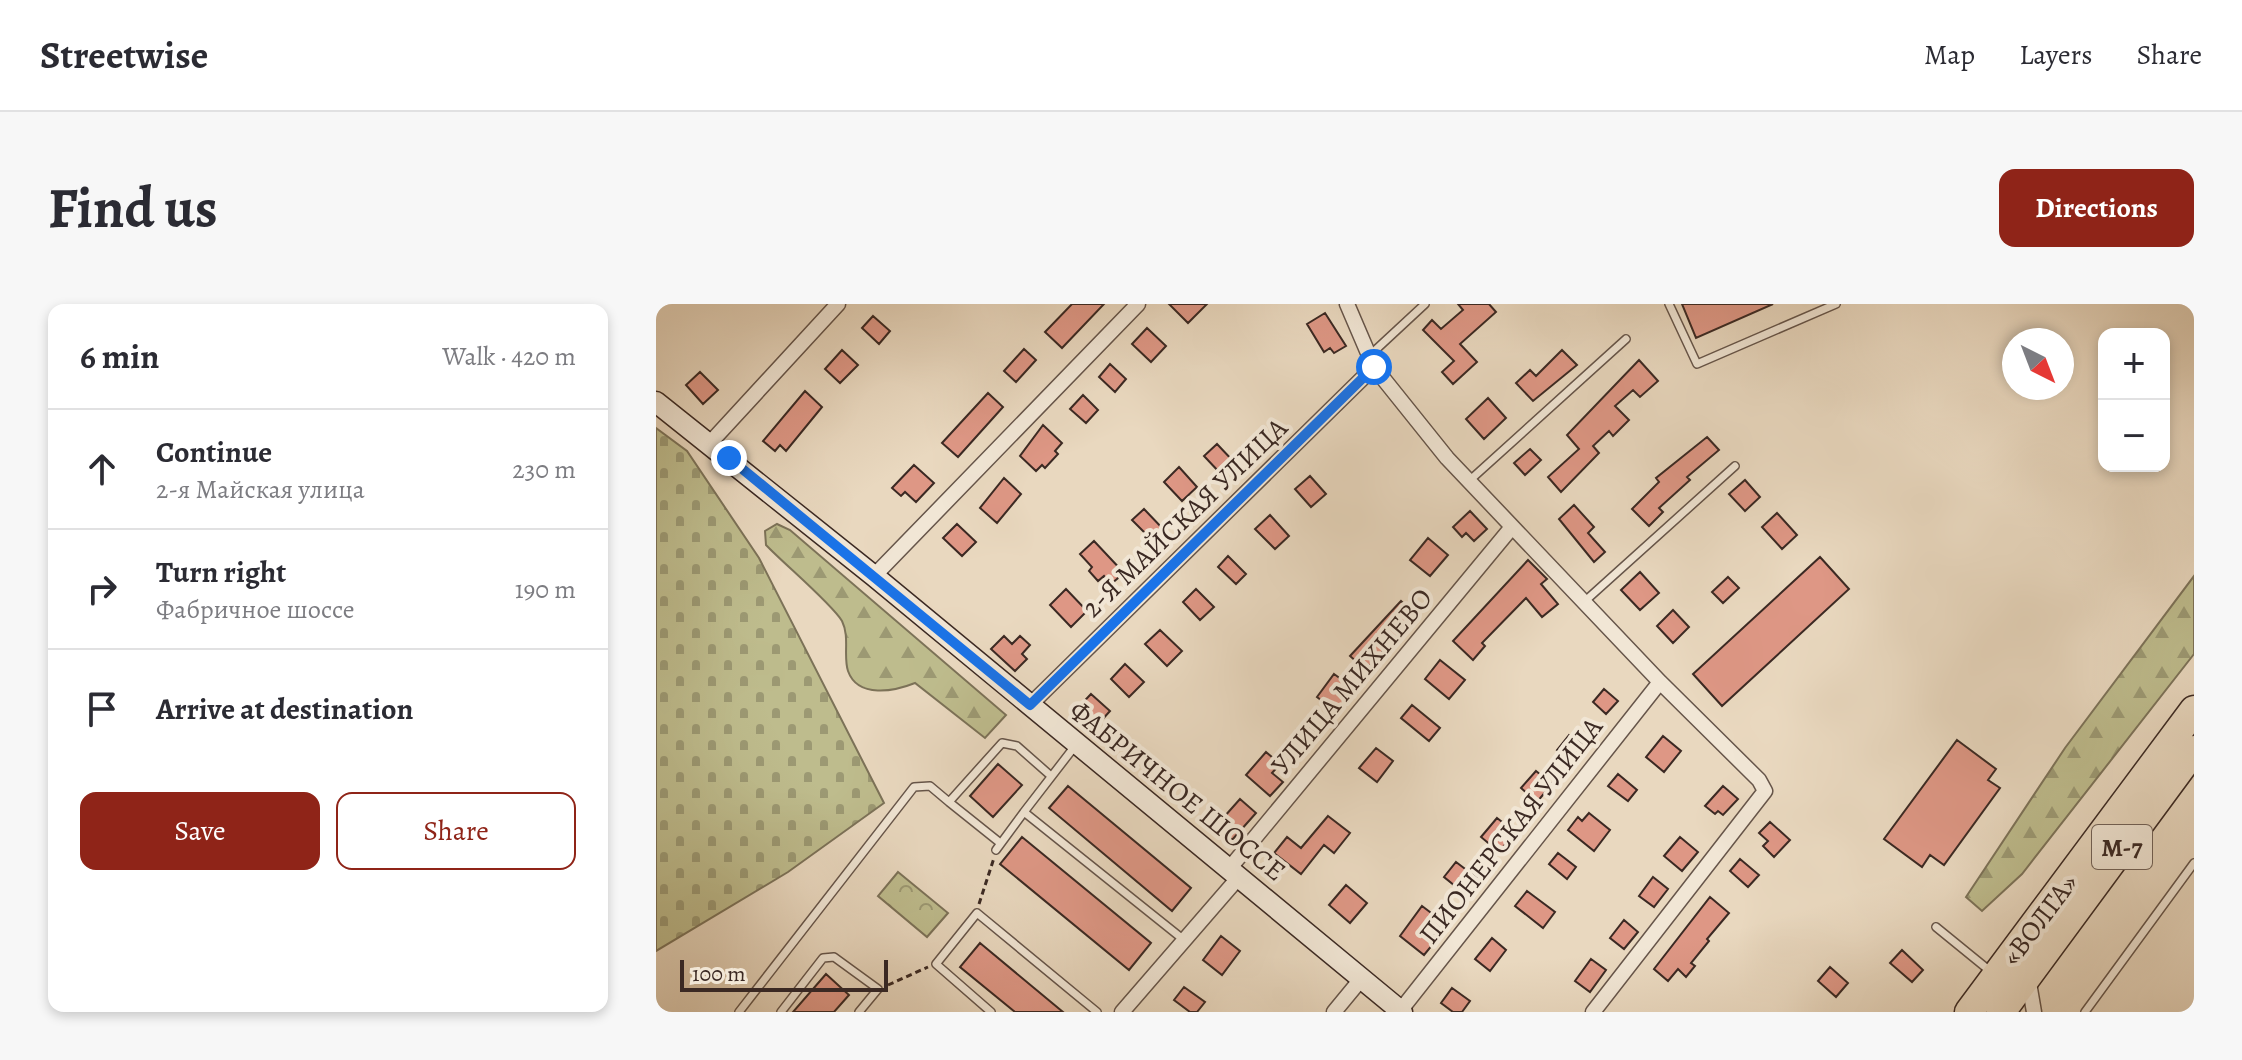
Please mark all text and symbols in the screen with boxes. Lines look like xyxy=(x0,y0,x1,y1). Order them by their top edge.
text: Streetwise xyxy=(40,29,208,81)
text: Map xyxy=(1924,36,1975,74)
text: Layers xyxy=(2019,36,2092,74)
text: Share xyxy=(2136,36,2202,74)
button: Directions xyxy=(1999,169,2194,247)
text: Find us xyxy=(48,170,218,246)
north arrow xyxy=(2002,328,2074,400)
map controls xyxy=(2098,328,2170,472)
button: + xyxy=(2098,328,2170,400)
text: 6 min xyxy=(80,333,159,380)
text: Walk · 420 m xyxy=(442,339,576,374)
route start xyxy=(1356,349,1392,385)
button: − xyxy=(2098,400,2170,472)
street label: 2-Я МАЙСКАЯ УЛИЦА xyxy=(1074,409,1296,626)
text: Continue xyxy=(156,432,272,472)
route end xyxy=(711,440,747,476)
icon: ahead xyxy=(80,447,124,491)
text: 230 m xyxy=(512,452,576,487)
text: 2-я Майская улица xyxy=(156,472,365,507)
text: Turn right xyxy=(156,552,286,592)
icon: right xyxy=(80,567,124,611)
text: 190 m xyxy=(515,572,576,607)
street label: УЛИЦА МИХНЕВО xyxy=(1262,580,1441,783)
text: Фабричное шоссе xyxy=(156,592,355,627)
icon: arrive xyxy=(80,687,124,731)
text: Arrive at destination xyxy=(156,689,413,729)
street label: ФАБРИЧНОЕ ШОССЕ xyxy=(1061,692,1293,890)
street label: ПИОНЕРСКАЯ УЛИЦА xyxy=(1410,709,1612,952)
button: Save xyxy=(80,792,320,870)
button: Share xyxy=(336,792,576,870)
road number: М-7 xyxy=(2092,825,2152,869)
street label: «ВОЛГА» xyxy=(1993,866,2087,973)
scale bar xyxy=(680,956,888,992)
text: 100 m xyxy=(692,959,746,989)

